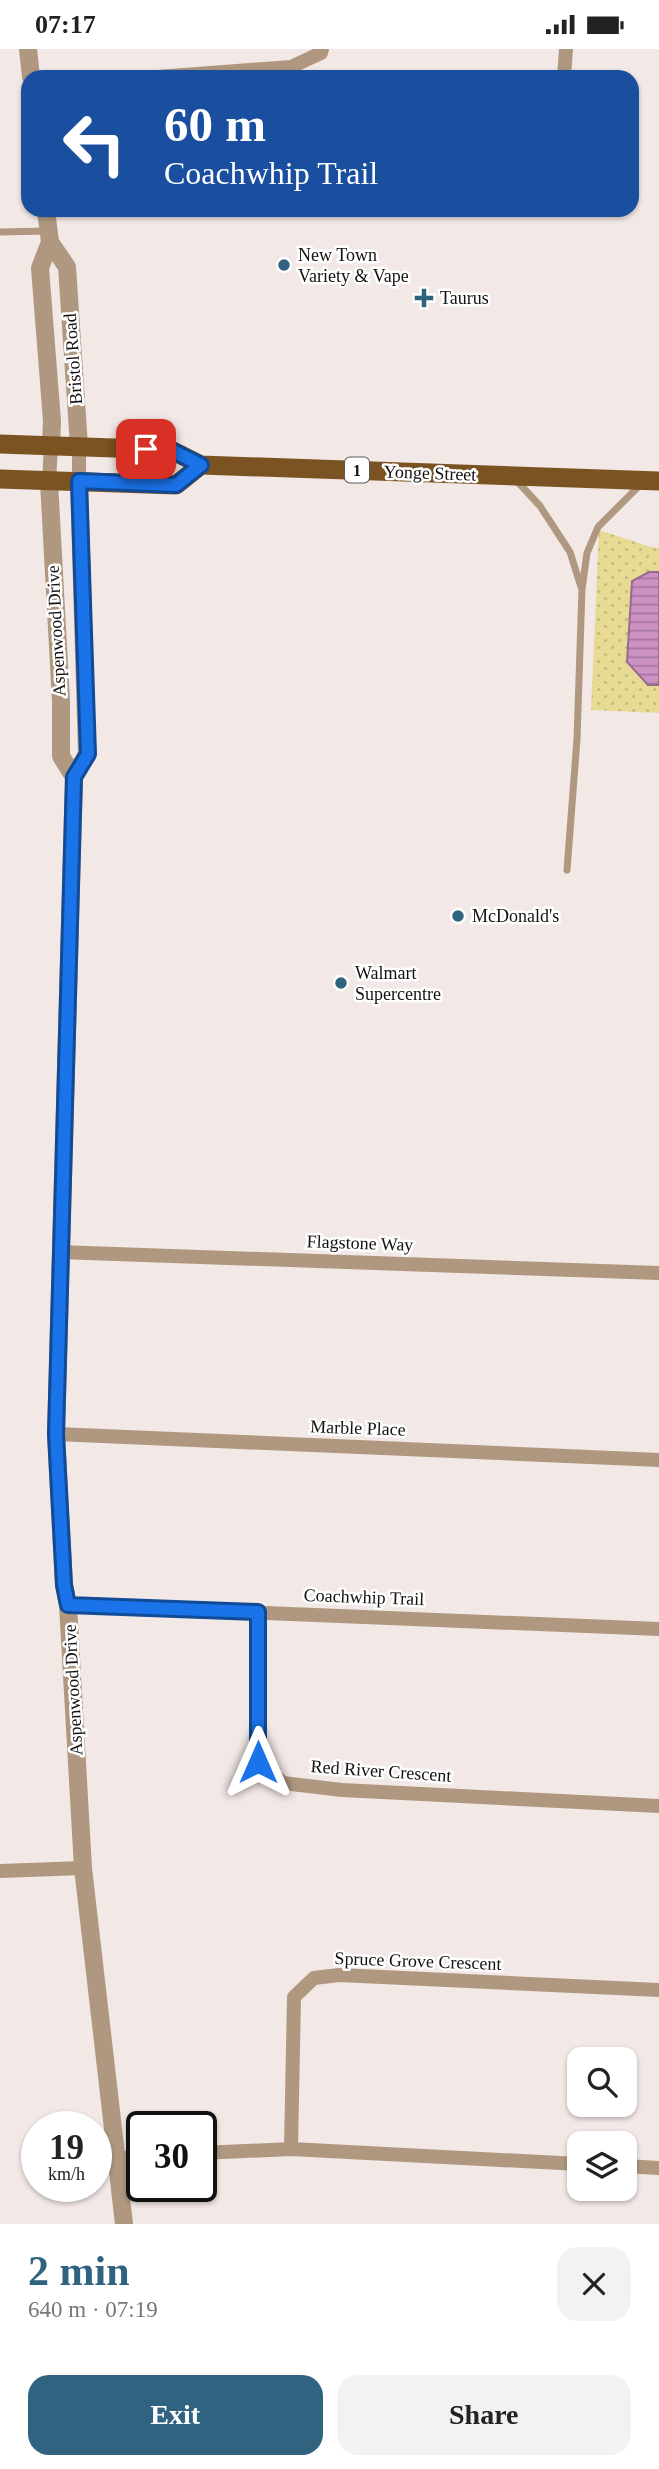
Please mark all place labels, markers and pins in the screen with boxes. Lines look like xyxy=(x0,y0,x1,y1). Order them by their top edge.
place label: New Town Variety & Vape xyxy=(298,245,409,286)
marker: New Town Variety & Vape xyxy=(276,257,292,273)
marker: Taurus xyxy=(414,288,434,308)
place label: Taurus xyxy=(440,288,489,308)
pin xyxy=(116,419,176,479)
place label: McDonald's xyxy=(472,906,559,926)
marker: McDonald's xyxy=(450,908,466,924)
place label: Walmart Supercentre xyxy=(355,963,441,1004)
marker: Walmart Supercentre xyxy=(333,975,349,991)

